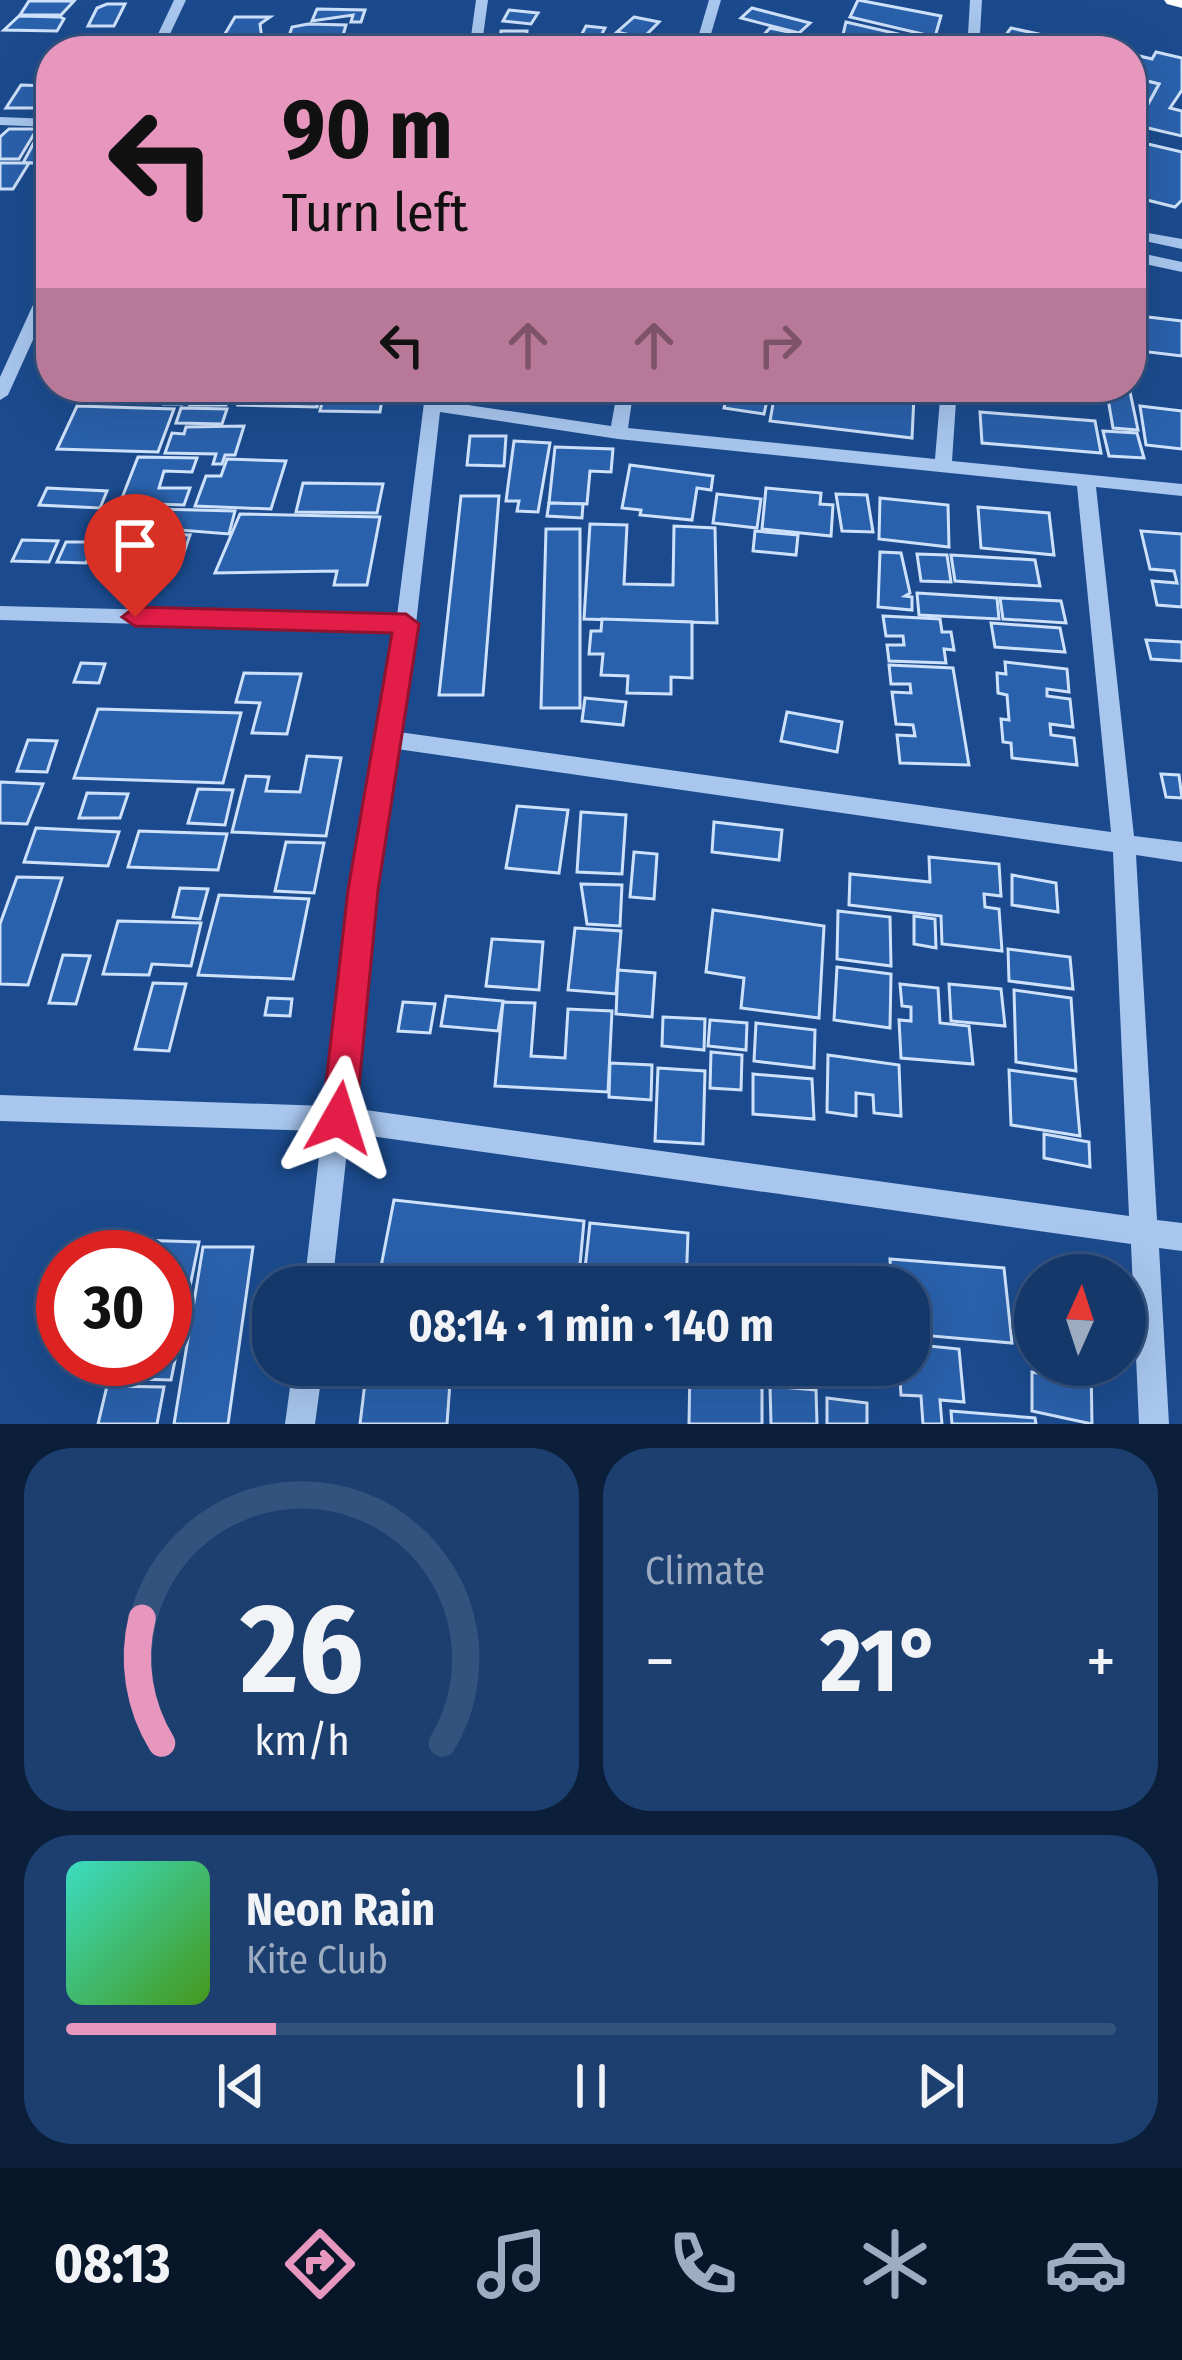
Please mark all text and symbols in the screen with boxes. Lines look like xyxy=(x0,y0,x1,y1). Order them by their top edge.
text: 90 m xyxy=(282,79,453,180)
icon: left xyxy=(84,84,240,240)
text: Turn left xyxy=(282,181,468,245)
icon: left xyxy=(369,312,435,378)
icon: ahead xyxy=(495,312,561,378)
icon: ahead xyxy=(621,312,687,378)
icon: right xyxy=(747,312,813,378)
pin xyxy=(84,494,186,617)
icon: arrive xyxy=(102,512,168,578)
position arrow xyxy=(276,1055,402,1181)
speed limit sign: 30 xyxy=(36,1230,192,1386)
north arrow xyxy=(1014,1254,1146,1386)
map controls xyxy=(1014,1254,1146,1386)
text: 08:14 · 1 min · 140 m xyxy=(408,1299,774,1353)
text: Climate xyxy=(645,1548,765,1594)
text: 26 xyxy=(239,1575,363,1725)
text: 21° xyxy=(820,1607,941,1715)
text: − xyxy=(645,1622,675,1701)
text: + xyxy=(1086,1622,1116,1701)
text: km/h xyxy=(254,1714,349,1765)
text: Neon Rain xyxy=(246,1883,435,1937)
text: Kite Club xyxy=(246,1937,388,1983)
icon: previous xyxy=(208,2053,274,2119)
icon: pause xyxy=(558,2053,624,2119)
icon: next xyxy=(908,2053,974,2119)
icon: directions xyxy=(278,2222,362,2306)
icon: music xyxy=(470,2222,554,2306)
icon: phone xyxy=(661,2222,745,2306)
icon: climate xyxy=(853,2222,937,2306)
icon: car xyxy=(1044,2222,1128,2306)
text: 08:13 xyxy=(54,2232,171,2296)

